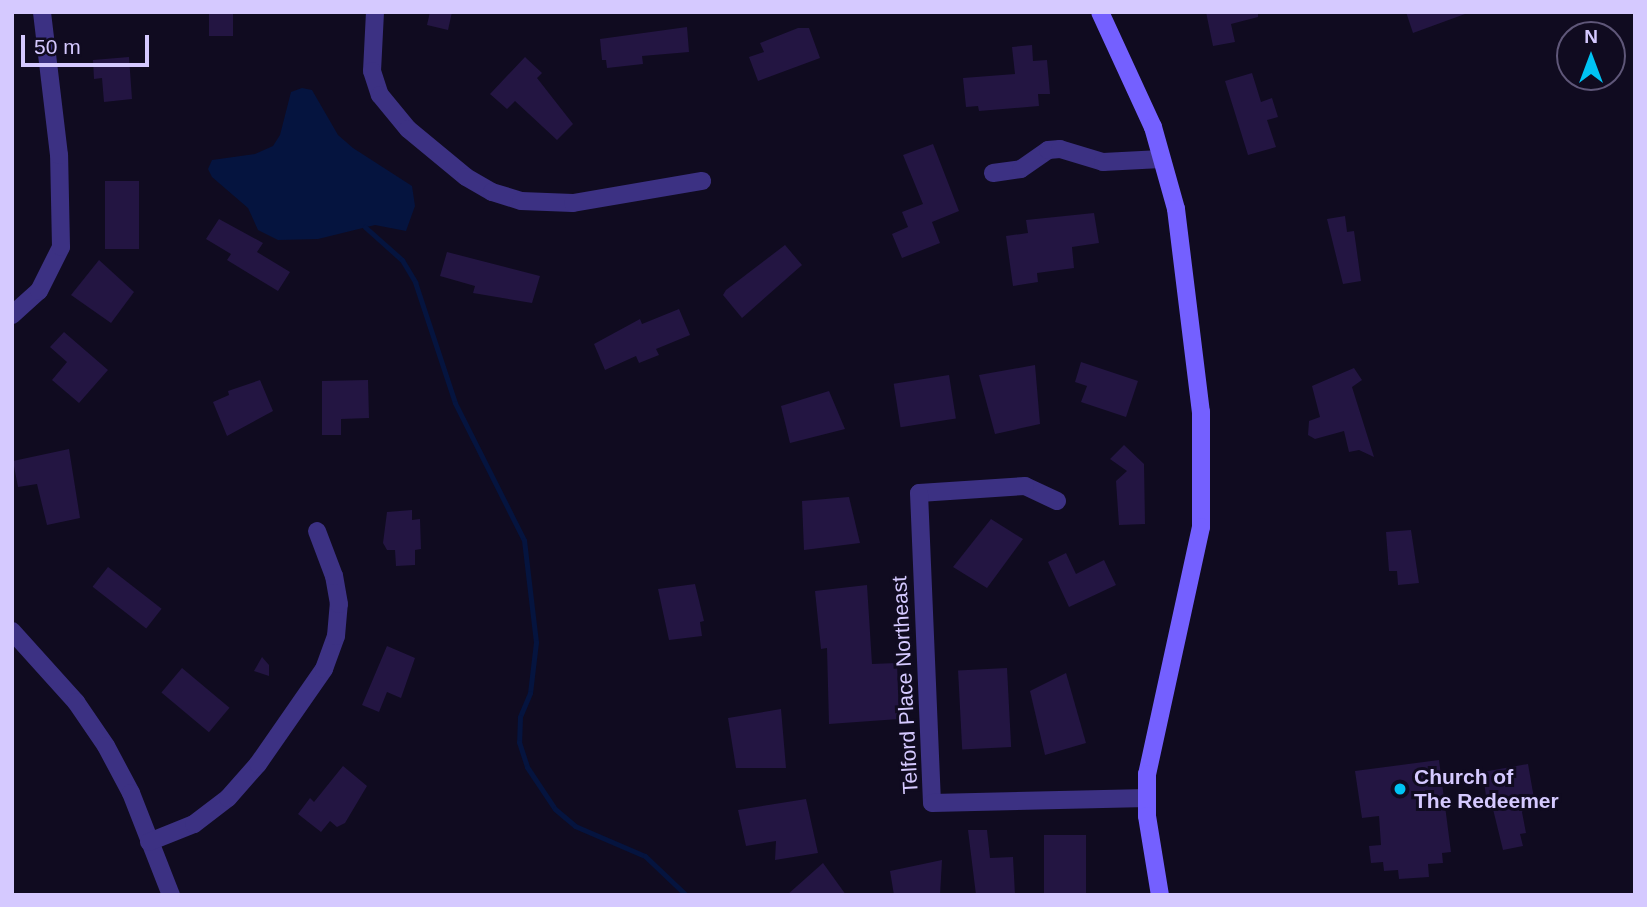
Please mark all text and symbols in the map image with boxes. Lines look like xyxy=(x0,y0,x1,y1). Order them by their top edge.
scale bar xyxy=(24,21,152,65)
north arrow xyxy=(1556,21,1626,91)
text: N xyxy=(1584,26,1598,47)
text: 50 m xyxy=(34,35,81,58)
street label: Telford Place Northeast xyxy=(887,575,923,795)
place label: Church of The Redeemer xyxy=(1414,764,1559,814)
marker: Church of The Redeemer xyxy=(1392,781,1408,797)

